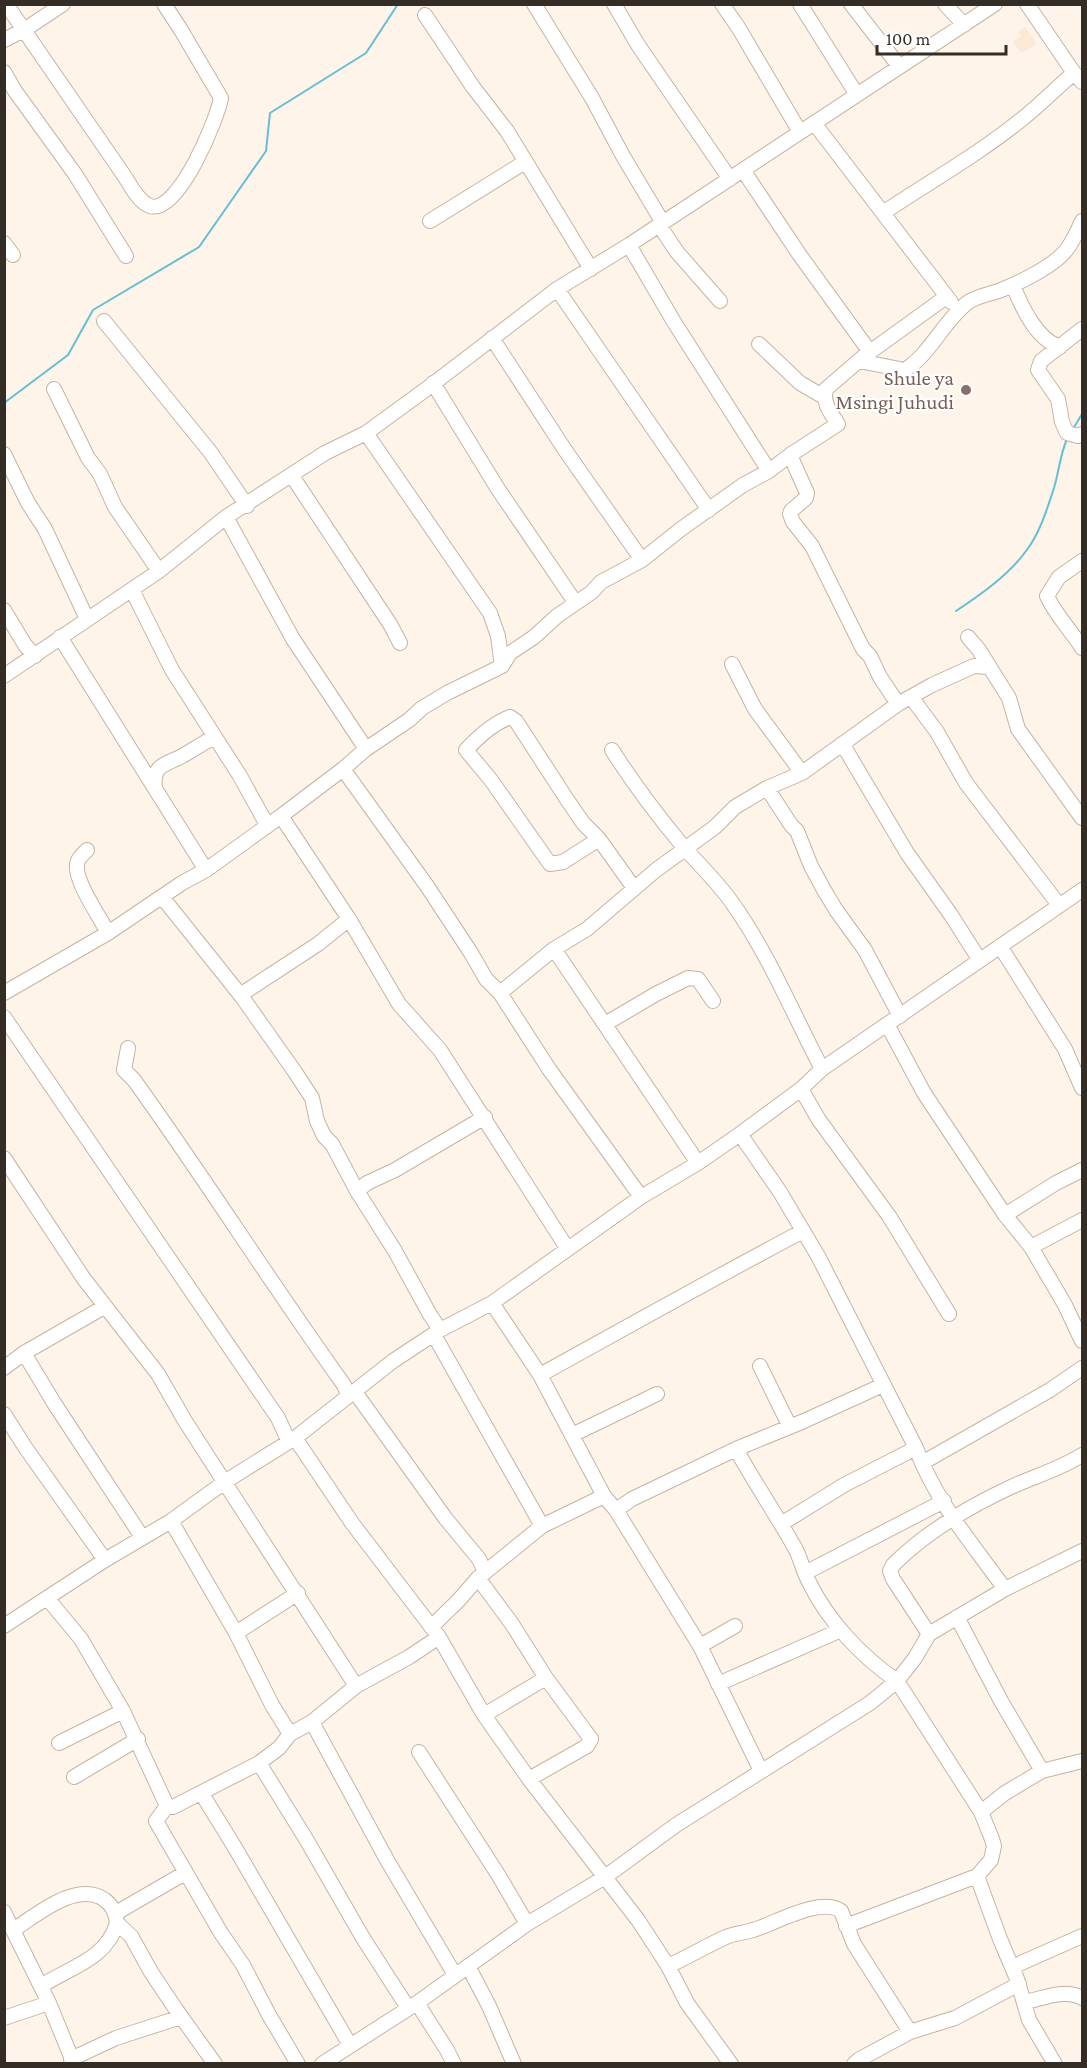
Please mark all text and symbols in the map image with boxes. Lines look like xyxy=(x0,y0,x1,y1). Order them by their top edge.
scale bar xyxy=(877,18,1006,56)
text: 100 m xyxy=(886,29,931,49)
place label: Shule ya Msingi Juhudi xyxy=(836,366,955,414)
marker: Shule ya Msingi Juhudi xyxy=(959,383,973,397)

